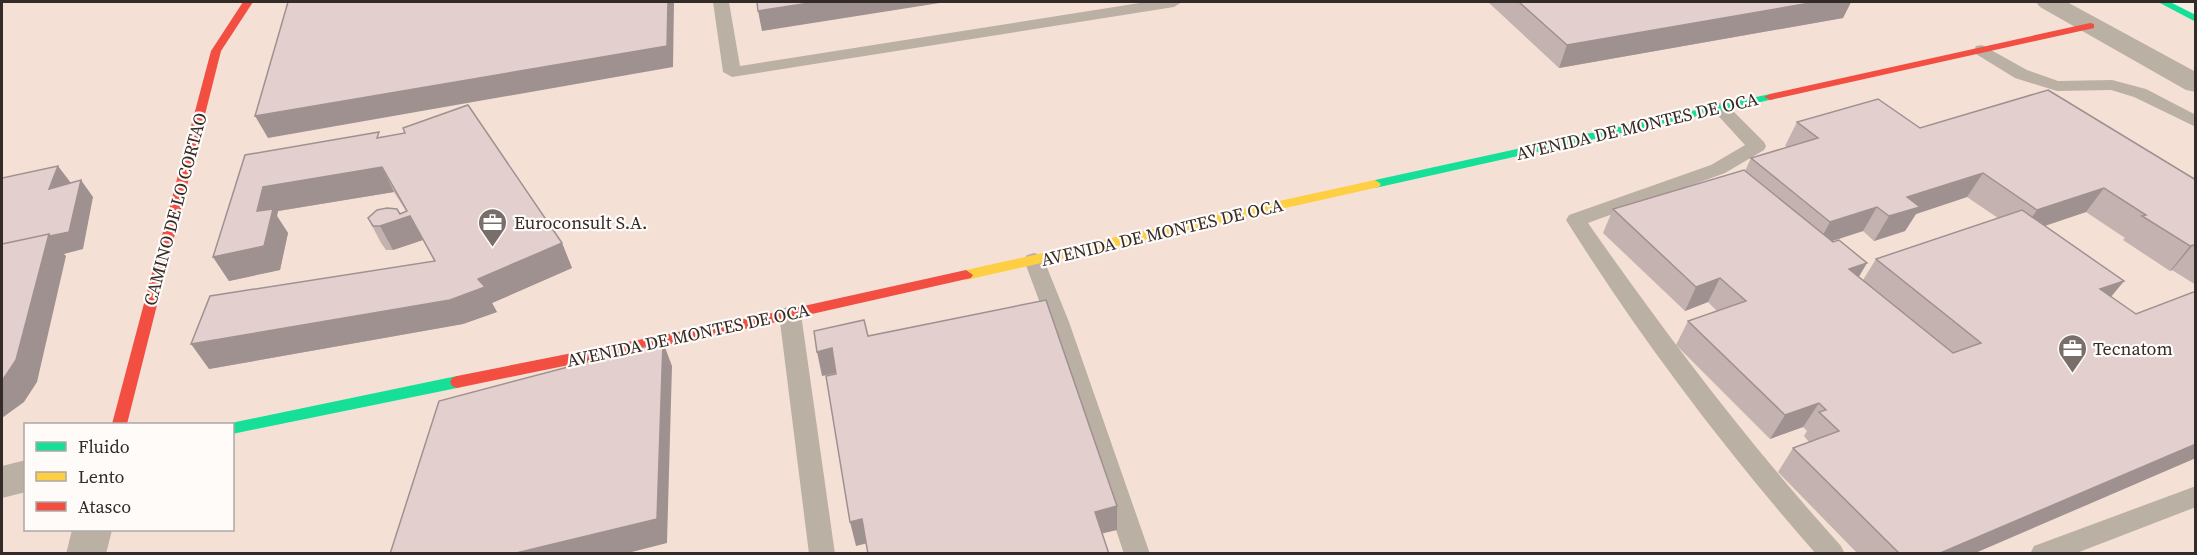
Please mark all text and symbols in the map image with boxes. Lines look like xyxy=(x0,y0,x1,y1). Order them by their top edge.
street label: AVENIDA DE MONTES DE OCA xyxy=(1514,86,1761,166)
street label: CAMINO DE LO CORTAO xyxy=(137,110,213,308)
street label: AVENIDA DE MONTES DE OCA xyxy=(1039,192,1286,272)
office icon: Euroconsult S.A. xyxy=(477,206,509,248)
place label: Euroconsult S.A. xyxy=(514,210,647,235)
street label: AVENIDA DE MONTES DE OCA xyxy=(564,297,812,373)
office icon: Tecnatom xyxy=(2056,332,2088,374)
place label: Tecnatom xyxy=(2093,336,2173,361)
legend xyxy=(24,423,234,531)
text: Fluido xyxy=(78,434,130,459)
text: Lento xyxy=(78,464,125,489)
text: Atasco xyxy=(78,494,131,519)

